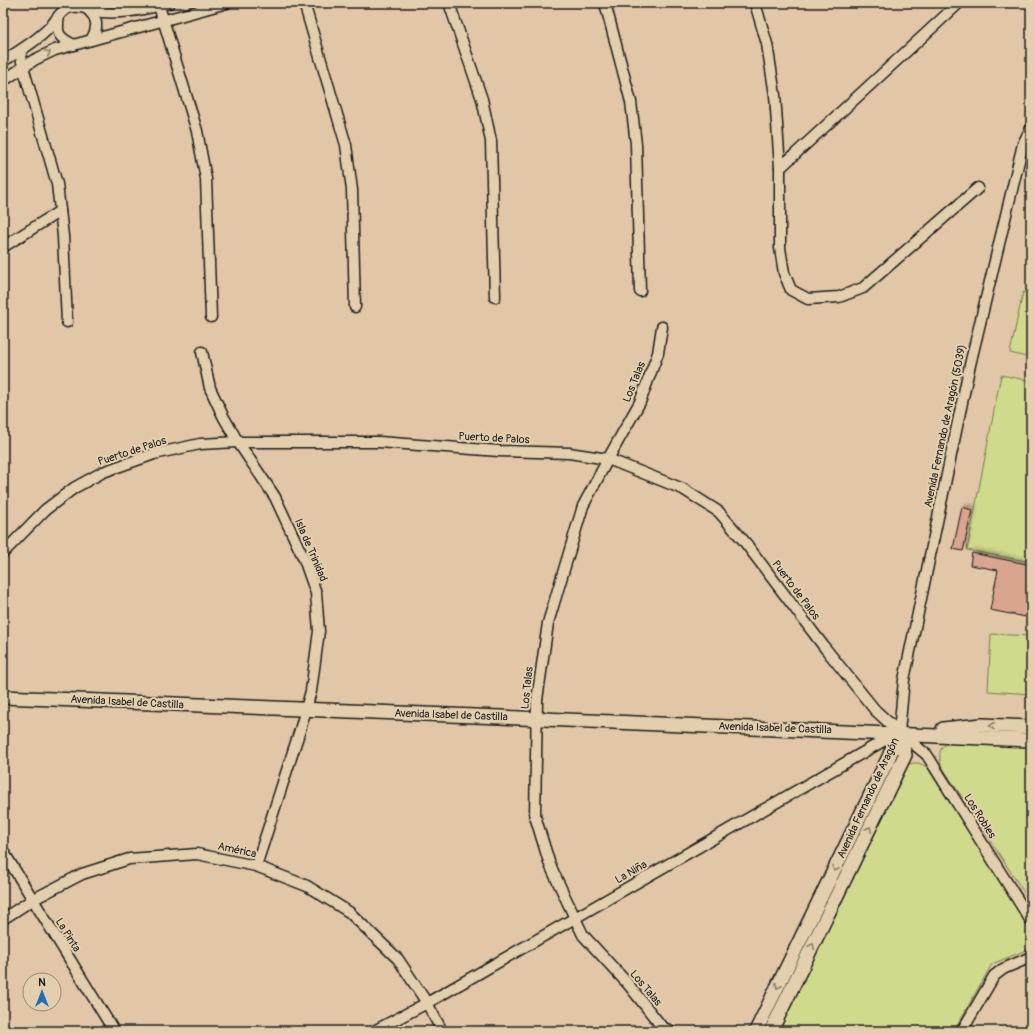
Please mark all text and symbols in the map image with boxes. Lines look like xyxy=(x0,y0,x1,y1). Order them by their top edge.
one-way arrow xyxy=(44,50,51,58)
street label: Avenida Fernando de Aragón (5039) xyxy=(921,343,969,509)
street label: Los Talas xyxy=(620,360,648,404)
street label: Puerto de Palos xyxy=(458,430,530,446)
street label: Puerto de Palos xyxy=(96,434,168,468)
street label: Isla de Trinidad xyxy=(292,517,330,583)
street label: Puerto de Palos xyxy=(769,558,823,622)
street label: Los Talas xyxy=(518,666,536,710)
street label: Avenida Isabel de Castilla xyxy=(70,693,184,711)
street label: Avenida Isabel de Castilla xyxy=(394,707,508,723)
street label: Avenida Isabel de Castilla xyxy=(718,720,832,736)
one-way arrow xyxy=(989,721,995,730)
street label: Avenida Fernando de Aragón xyxy=(834,736,902,860)
street label: Los Robles xyxy=(961,791,999,841)
one-way arrow xyxy=(864,825,872,833)
street label: América xyxy=(217,840,257,860)
street label: La Niña xyxy=(613,858,649,886)
one-way arrow xyxy=(832,865,840,872)
street label: La Pinta xyxy=(53,916,83,954)
one-way arrow xyxy=(807,942,815,950)
street label: Los Talas xyxy=(627,967,665,1009)
north arrow xyxy=(22,972,62,1012)
text: N xyxy=(38,976,46,989)
one-way arrow xyxy=(775,982,783,989)

